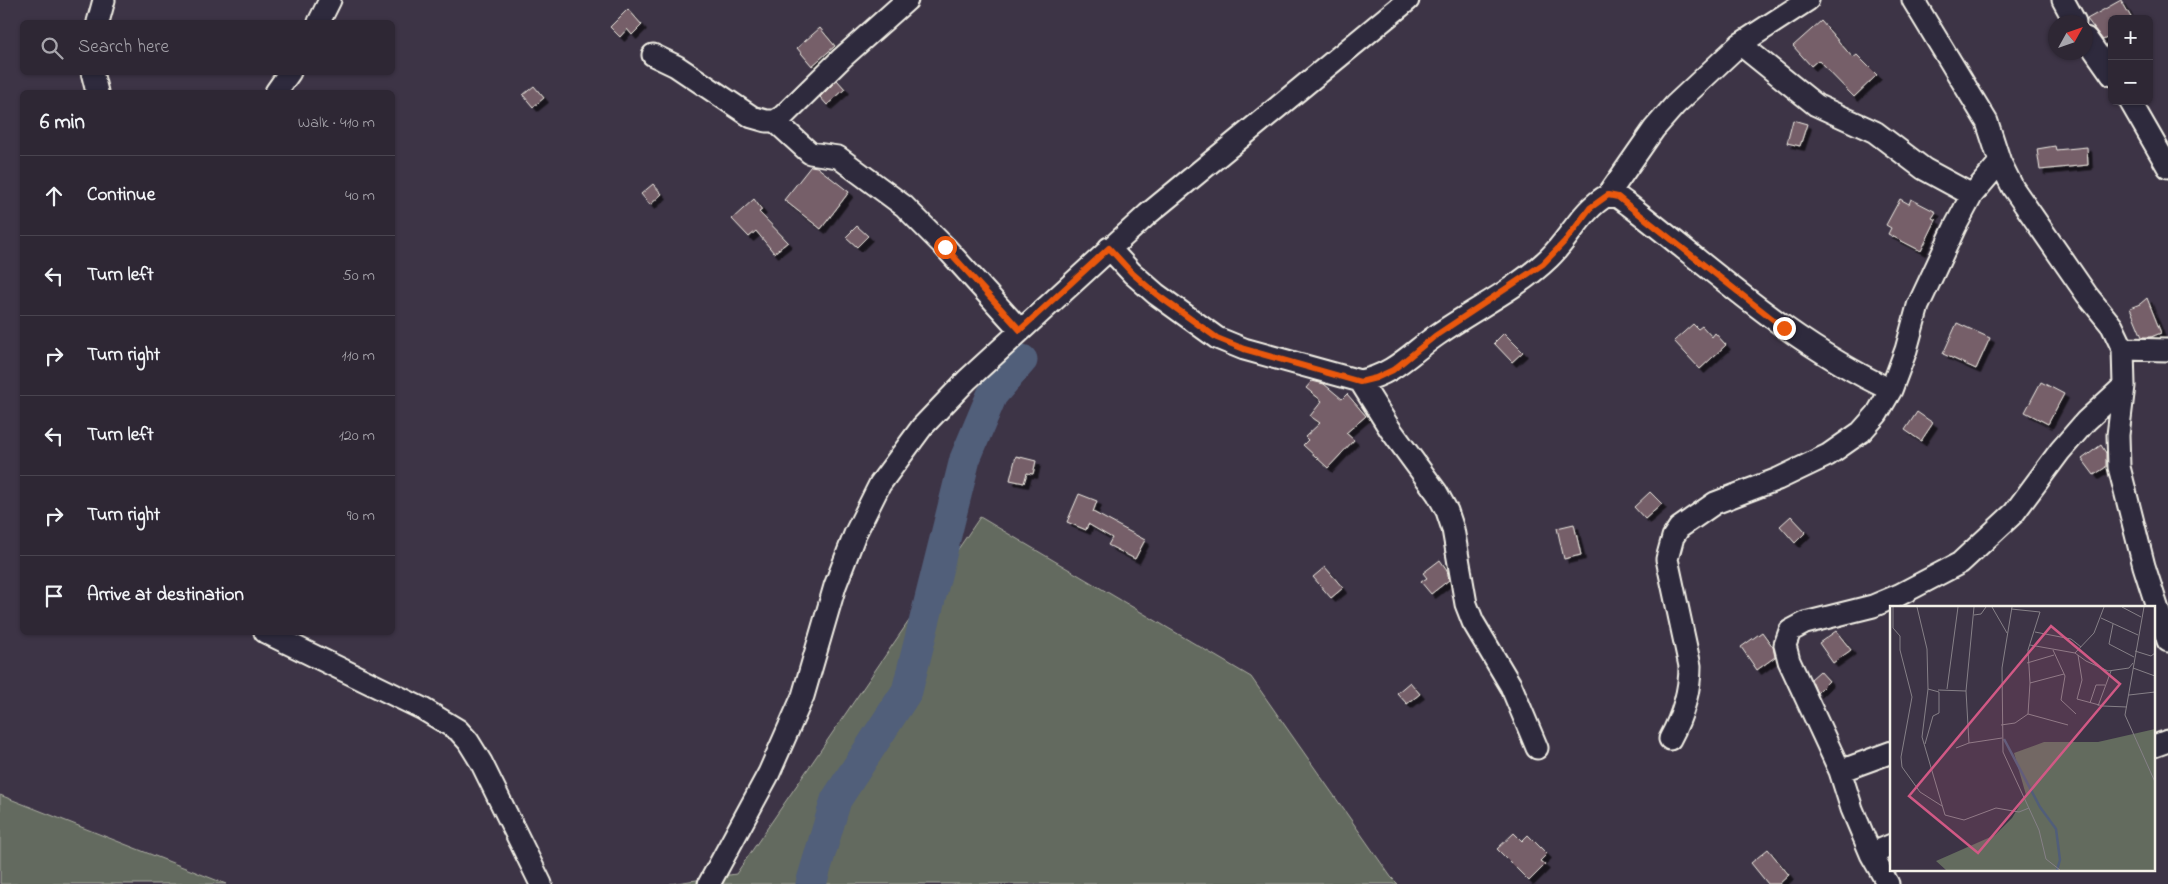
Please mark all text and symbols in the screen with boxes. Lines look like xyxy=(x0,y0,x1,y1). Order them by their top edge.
north arrow xyxy=(2048,15,2093,60)
map controls xyxy=(2108,15,2153,105)
button: + xyxy=(2108,15,2153,60)
search box xyxy=(20,20,395,75)
icon: search xyxy=(38,34,66,62)
text: Search here xyxy=(78,34,169,61)
button: − xyxy=(2108,60,2153,105)
text: 6 min xyxy=(40,108,85,138)
text: Walk · 410 m xyxy=(298,111,375,135)
icon: ahead xyxy=(40,182,68,210)
text: Continue xyxy=(87,182,155,209)
text: 40 m xyxy=(345,184,375,208)
route start xyxy=(934,236,957,259)
icon: left xyxy=(40,262,68,290)
text: Turn left xyxy=(87,262,154,289)
text: 50 m xyxy=(343,264,375,288)
route end xyxy=(1773,317,1796,340)
icon: right xyxy=(40,342,68,370)
text: Turn right xyxy=(87,342,160,369)
text: 110 m xyxy=(341,344,375,368)
icon: left xyxy=(40,422,68,450)
text: Turn left xyxy=(87,422,154,449)
text: 120 m xyxy=(339,424,375,448)
icon: right xyxy=(40,502,68,530)
text: Turn right xyxy=(87,502,160,529)
text: 90 m xyxy=(347,504,375,528)
icon: arrive xyxy=(40,582,68,610)
text: Arrive at destination xyxy=(87,582,244,609)
inset map xyxy=(1890,606,2156,872)

